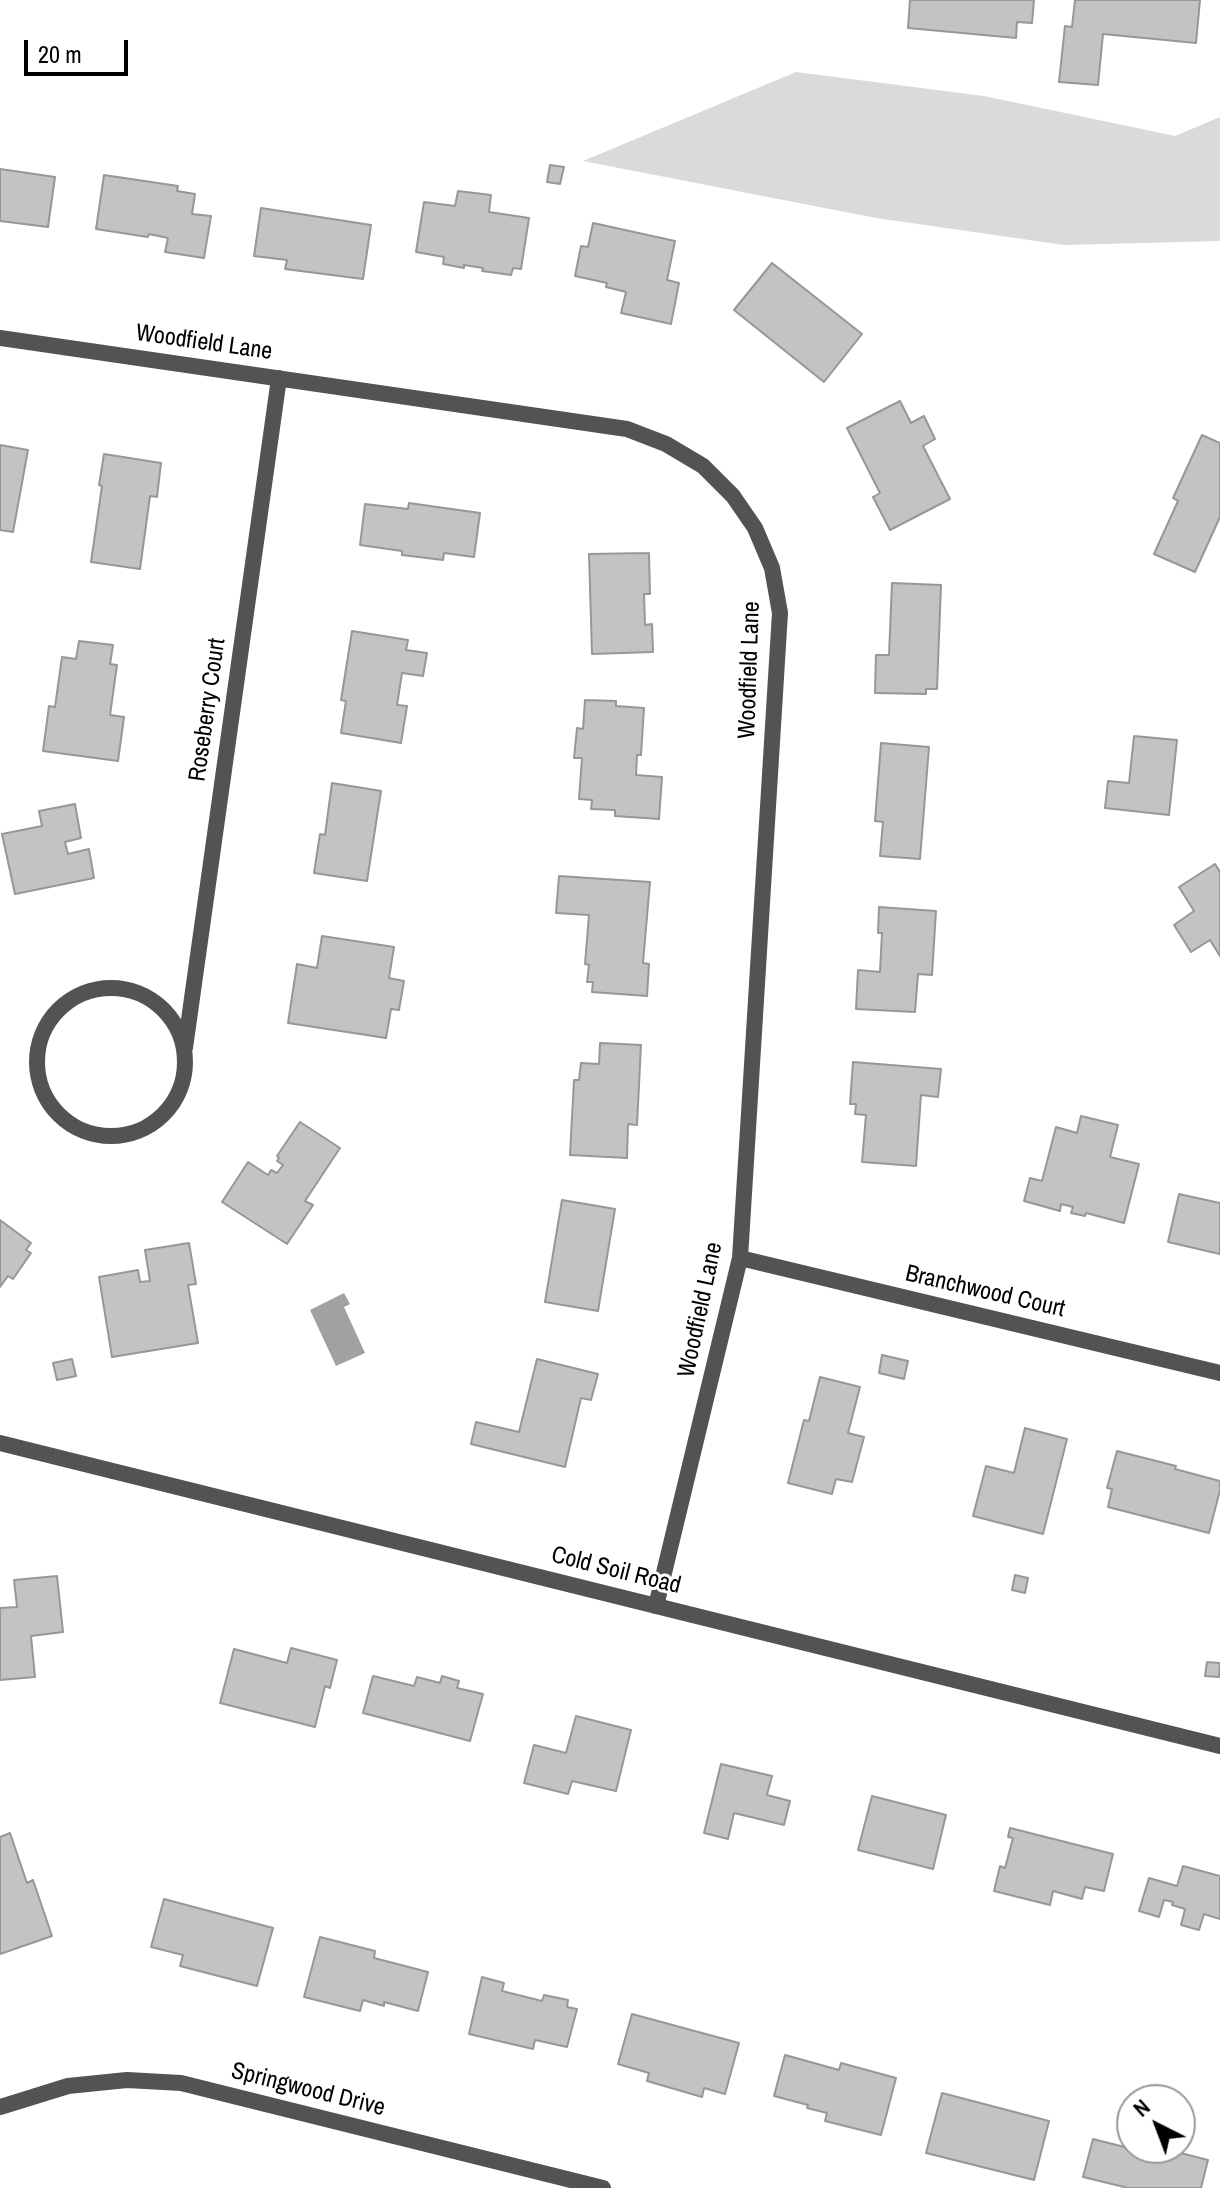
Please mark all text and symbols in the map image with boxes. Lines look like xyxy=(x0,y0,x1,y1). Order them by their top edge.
scale bar xyxy=(28,24,132,74)
text: 20 m xyxy=(38,38,82,70)
street label: Woodfield Lane xyxy=(134,319,274,367)
street label: Woodfield Lane xyxy=(733,601,767,739)
street label: Roseberry Court xyxy=(184,637,232,783)
street label: Woodfield Lane xyxy=(673,1240,729,1380)
street label: Branchwood Court xyxy=(902,1260,1068,1324)
street label: Cold Soil Road xyxy=(548,1541,684,1601)
street label: Springwood Drive xyxy=(228,2057,388,2123)
north arrow xyxy=(1116,2084,1196,2164)
text: N xyxy=(1126,2092,1156,2123)

